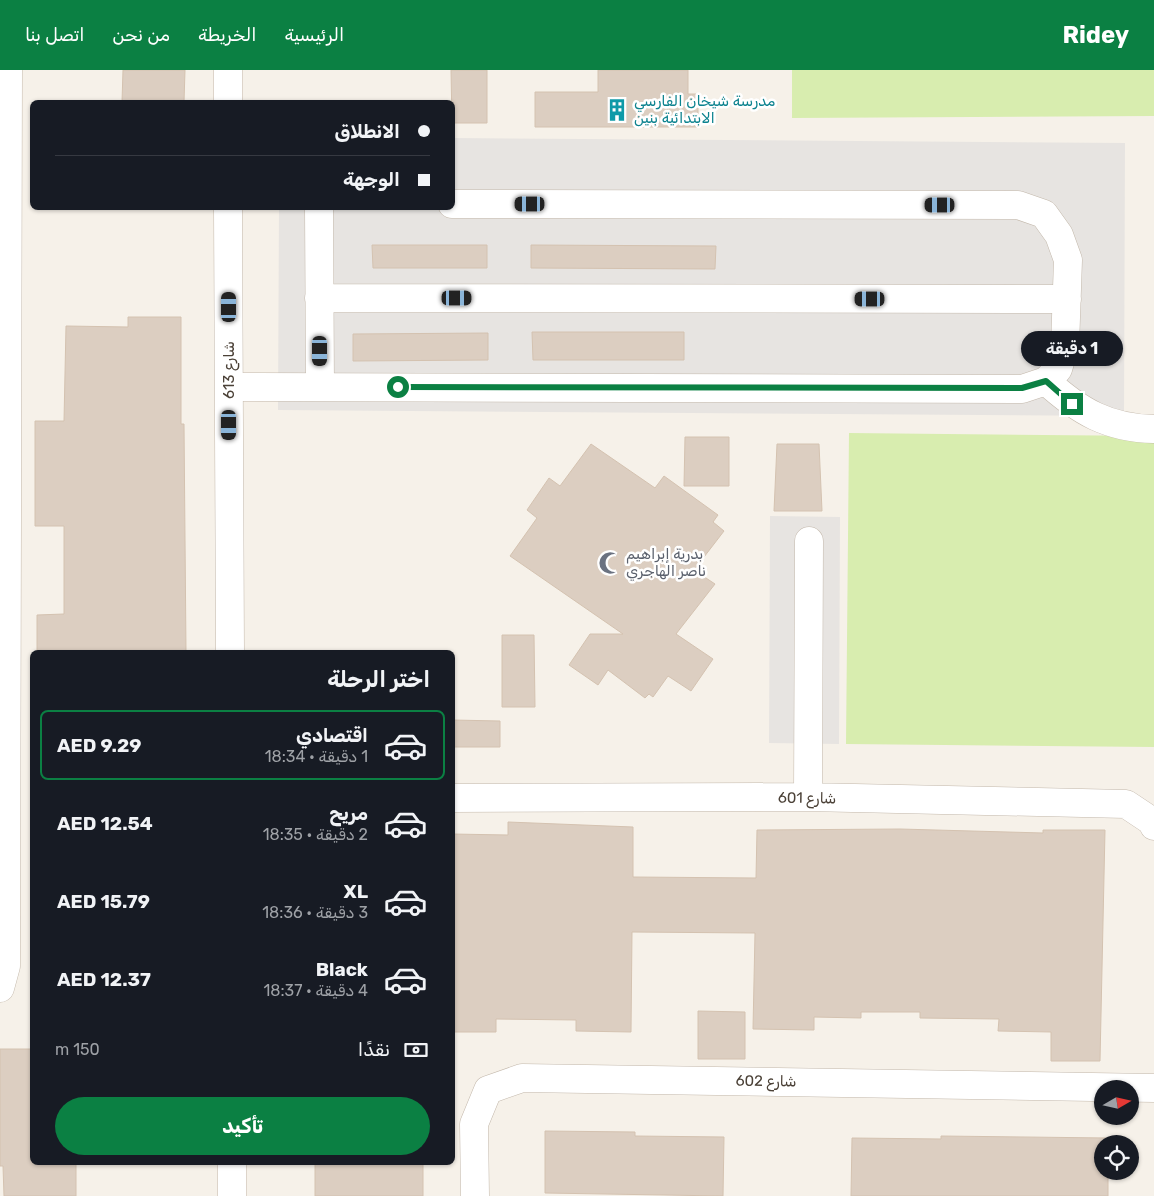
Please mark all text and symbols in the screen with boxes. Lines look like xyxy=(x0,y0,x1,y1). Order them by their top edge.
text: Ridey xyxy=(1062,21,1129,49)
text: اتصل بنا xyxy=(25,24,84,46)
text: من نحن xyxy=(112,24,170,46)
text: الخريطة xyxy=(198,24,256,46)
text: الرئيسية xyxy=(284,24,344,46)
place label: مدرسة شيخان الفارسي الابتدائية بنين xyxy=(634,92,775,127)
building icon: مدرسة شيخان الفارسي الابتدائية بنين xyxy=(604,97,630,123)
text: الانطلاق xyxy=(334,120,400,143)
text: الوجهة xyxy=(343,168,400,191)
car xyxy=(515,197,545,212)
car xyxy=(925,198,955,213)
car xyxy=(442,291,472,306)
car xyxy=(221,292,236,322)
car xyxy=(855,292,885,307)
callout: 1 دقيقة xyxy=(1021,332,1123,366)
car xyxy=(312,336,327,366)
text: 1 دقيقة xyxy=(1046,339,1098,358)
street label: شارع 613 xyxy=(220,341,240,399)
route start xyxy=(387,376,409,398)
route end xyxy=(1061,393,1083,415)
car xyxy=(221,410,236,440)
place label: بدرية إبراهيم ناصر الهاجري xyxy=(626,545,706,581)
mosque icon: بدرية إبراهيم ناصر الهاجري xyxy=(597,550,623,576)
text: اختر الرحلة xyxy=(327,666,430,693)
icon: car xyxy=(383,723,428,768)
text: اقتصادي xyxy=(296,724,368,747)
text: AED 9.29 xyxy=(57,734,142,757)
text: 1 دقيقة · 18:34 xyxy=(265,747,368,766)
street label: شارع 601 xyxy=(778,788,836,810)
icon: car xyxy=(383,801,428,846)
text: مريح xyxy=(329,802,368,825)
text: AED 12.54 xyxy=(57,812,153,835)
text: 2 دقيقة · 18:35 xyxy=(263,825,368,844)
icon: car xyxy=(383,879,428,924)
text: XL xyxy=(344,880,368,903)
text: AED 15.79 xyxy=(57,890,150,913)
text: 3 دقيقة · 18:36 xyxy=(262,903,368,922)
icon: car xyxy=(383,957,428,1002)
text: Black xyxy=(316,958,368,981)
text: AED 12.37 xyxy=(57,968,151,991)
text: 4 دقيقة · 18:37 xyxy=(263,981,368,1000)
icon: cash xyxy=(402,1036,430,1064)
text: نقدًا xyxy=(358,1038,390,1061)
text: 150 m xyxy=(55,1040,100,1059)
street label: شارع 602 xyxy=(735,1071,797,1093)
north arrow xyxy=(1094,1080,1139,1125)
map controls xyxy=(1094,1080,1139,1180)
button: تأكيد xyxy=(55,1097,430,1155)
button: locate xyxy=(1094,1135,1139,1180)

